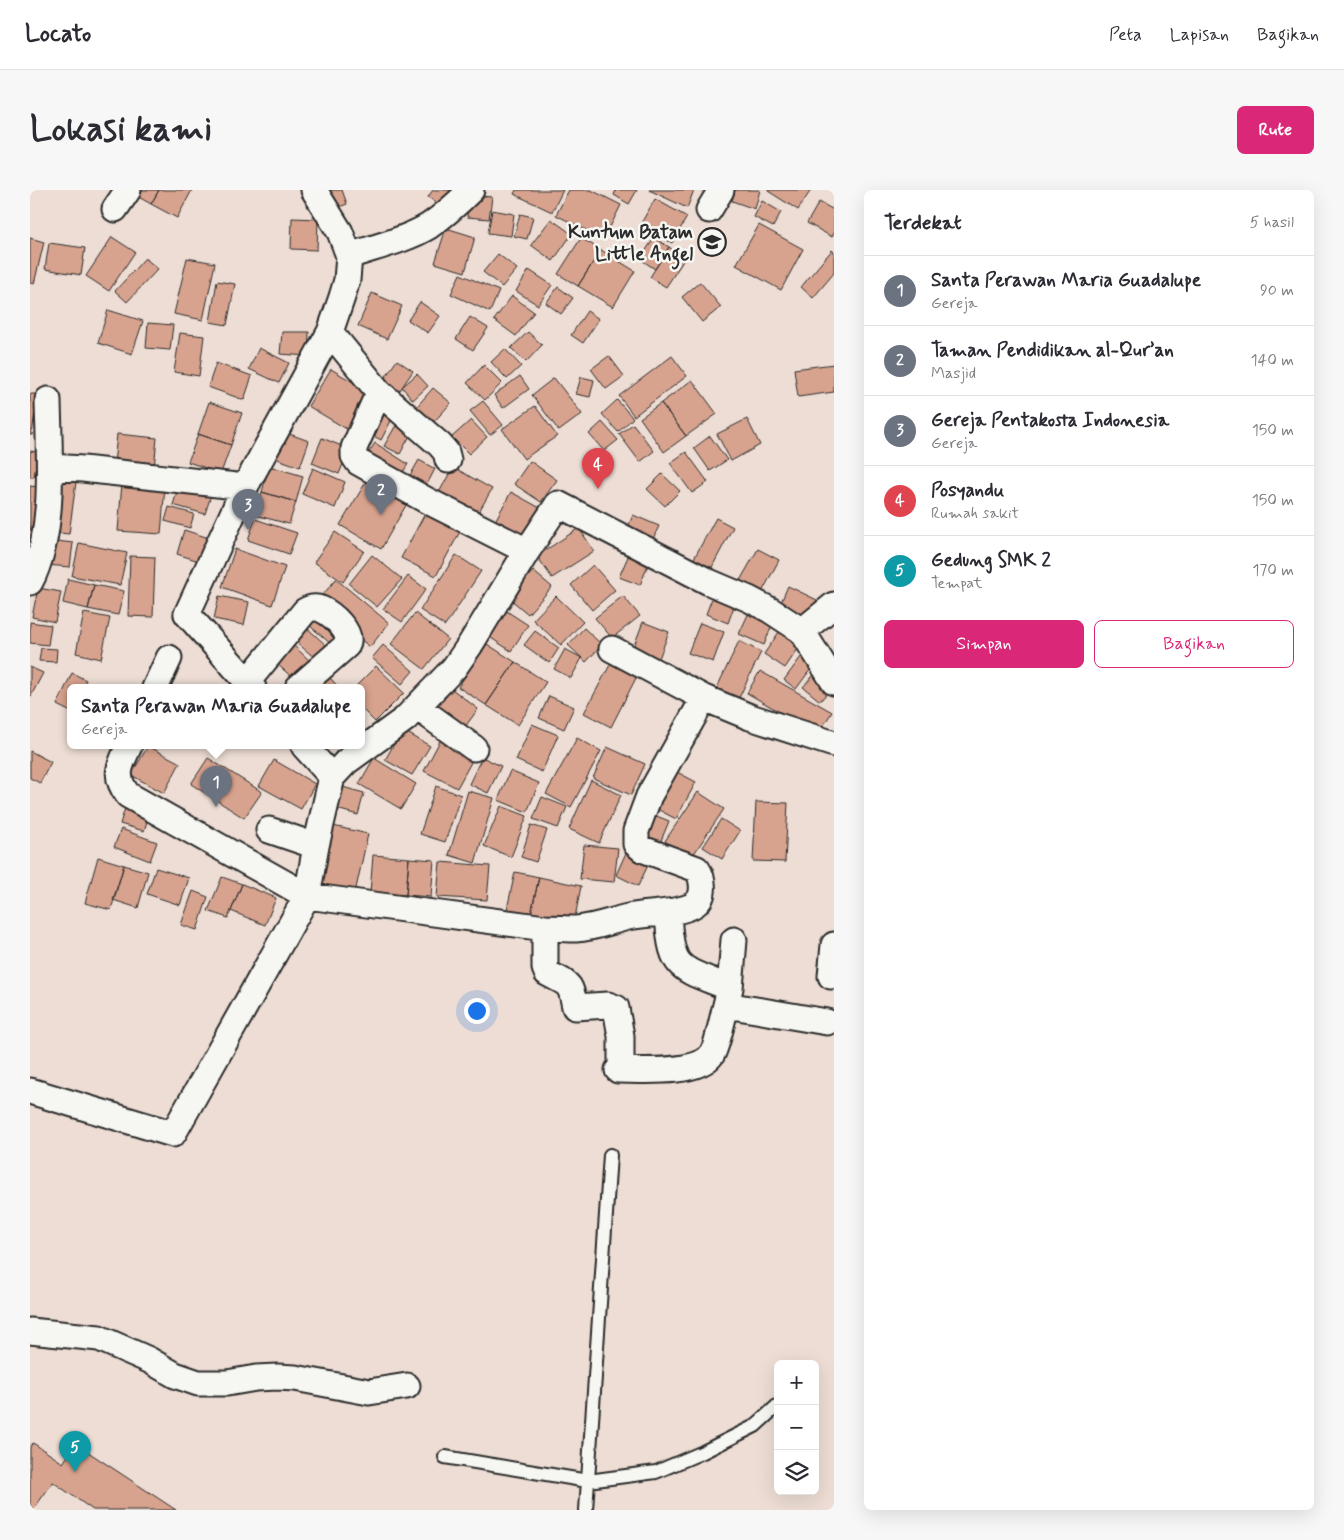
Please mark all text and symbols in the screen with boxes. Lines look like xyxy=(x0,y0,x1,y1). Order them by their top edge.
text: Locato xyxy=(25,19,91,50)
text: Peta xyxy=(1109,23,1142,47)
text: Lapisan xyxy=(1170,23,1229,47)
text: Bagikan xyxy=(1257,23,1319,47)
button: Rute xyxy=(1237,106,1314,154)
text: Lokasi kami xyxy=(30,107,212,153)
text: Terdekat xyxy=(884,209,962,237)
text: 5 hasil xyxy=(1250,212,1294,233)
place label: Kuntum Batam Little Angel xyxy=(568,220,693,270)
school or university icon: Kuntum Batam Little Angel xyxy=(697,227,727,257)
text: Santa Perawan Maria Guadalupe xyxy=(931,268,1201,293)
text: 1 xyxy=(896,280,904,301)
text: 90 m xyxy=(1260,280,1294,301)
text: Gereja xyxy=(931,293,977,314)
text: Taman Pendidikan al-Qur’an xyxy=(931,338,1174,363)
text: 2 xyxy=(896,350,904,371)
text: 140 m xyxy=(1250,350,1294,371)
text: Masjid xyxy=(931,363,976,384)
text: Gereja Pentakosta Indonesia xyxy=(931,408,1169,433)
text: 3 xyxy=(896,420,904,441)
text: 150 m xyxy=(1252,420,1294,441)
text: Gereja xyxy=(931,433,977,454)
pin: 4 xyxy=(582,448,614,489)
pin: 2 xyxy=(365,474,397,515)
text: Posyandu xyxy=(931,478,1004,503)
pin: 3 xyxy=(232,489,264,530)
text: 4 xyxy=(895,490,905,511)
text: 150 m xyxy=(1252,490,1294,511)
text: Rumah sakit xyxy=(931,503,1019,524)
text: Gedung SMK 2 xyxy=(931,548,1051,573)
text: 5 xyxy=(895,560,905,581)
text: 170 m xyxy=(1252,560,1294,581)
text: Tempat xyxy=(931,573,983,594)
button: Simpan xyxy=(884,620,1084,668)
button: Bagikan xyxy=(1094,620,1294,668)
popup xyxy=(67,684,365,749)
text: Santa Perawan Maria Guadalupe xyxy=(81,694,351,719)
text: Gereja xyxy=(81,719,127,740)
pin: 1 xyxy=(200,766,232,807)
your location xyxy=(464,998,490,1024)
map controls xyxy=(774,1360,819,1495)
button: + xyxy=(774,1360,819,1405)
button: − xyxy=(774,1405,819,1450)
pin: 5 xyxy=(59,1431,91,1472)
button: layers xyxy=(774,1450,819,1495)

